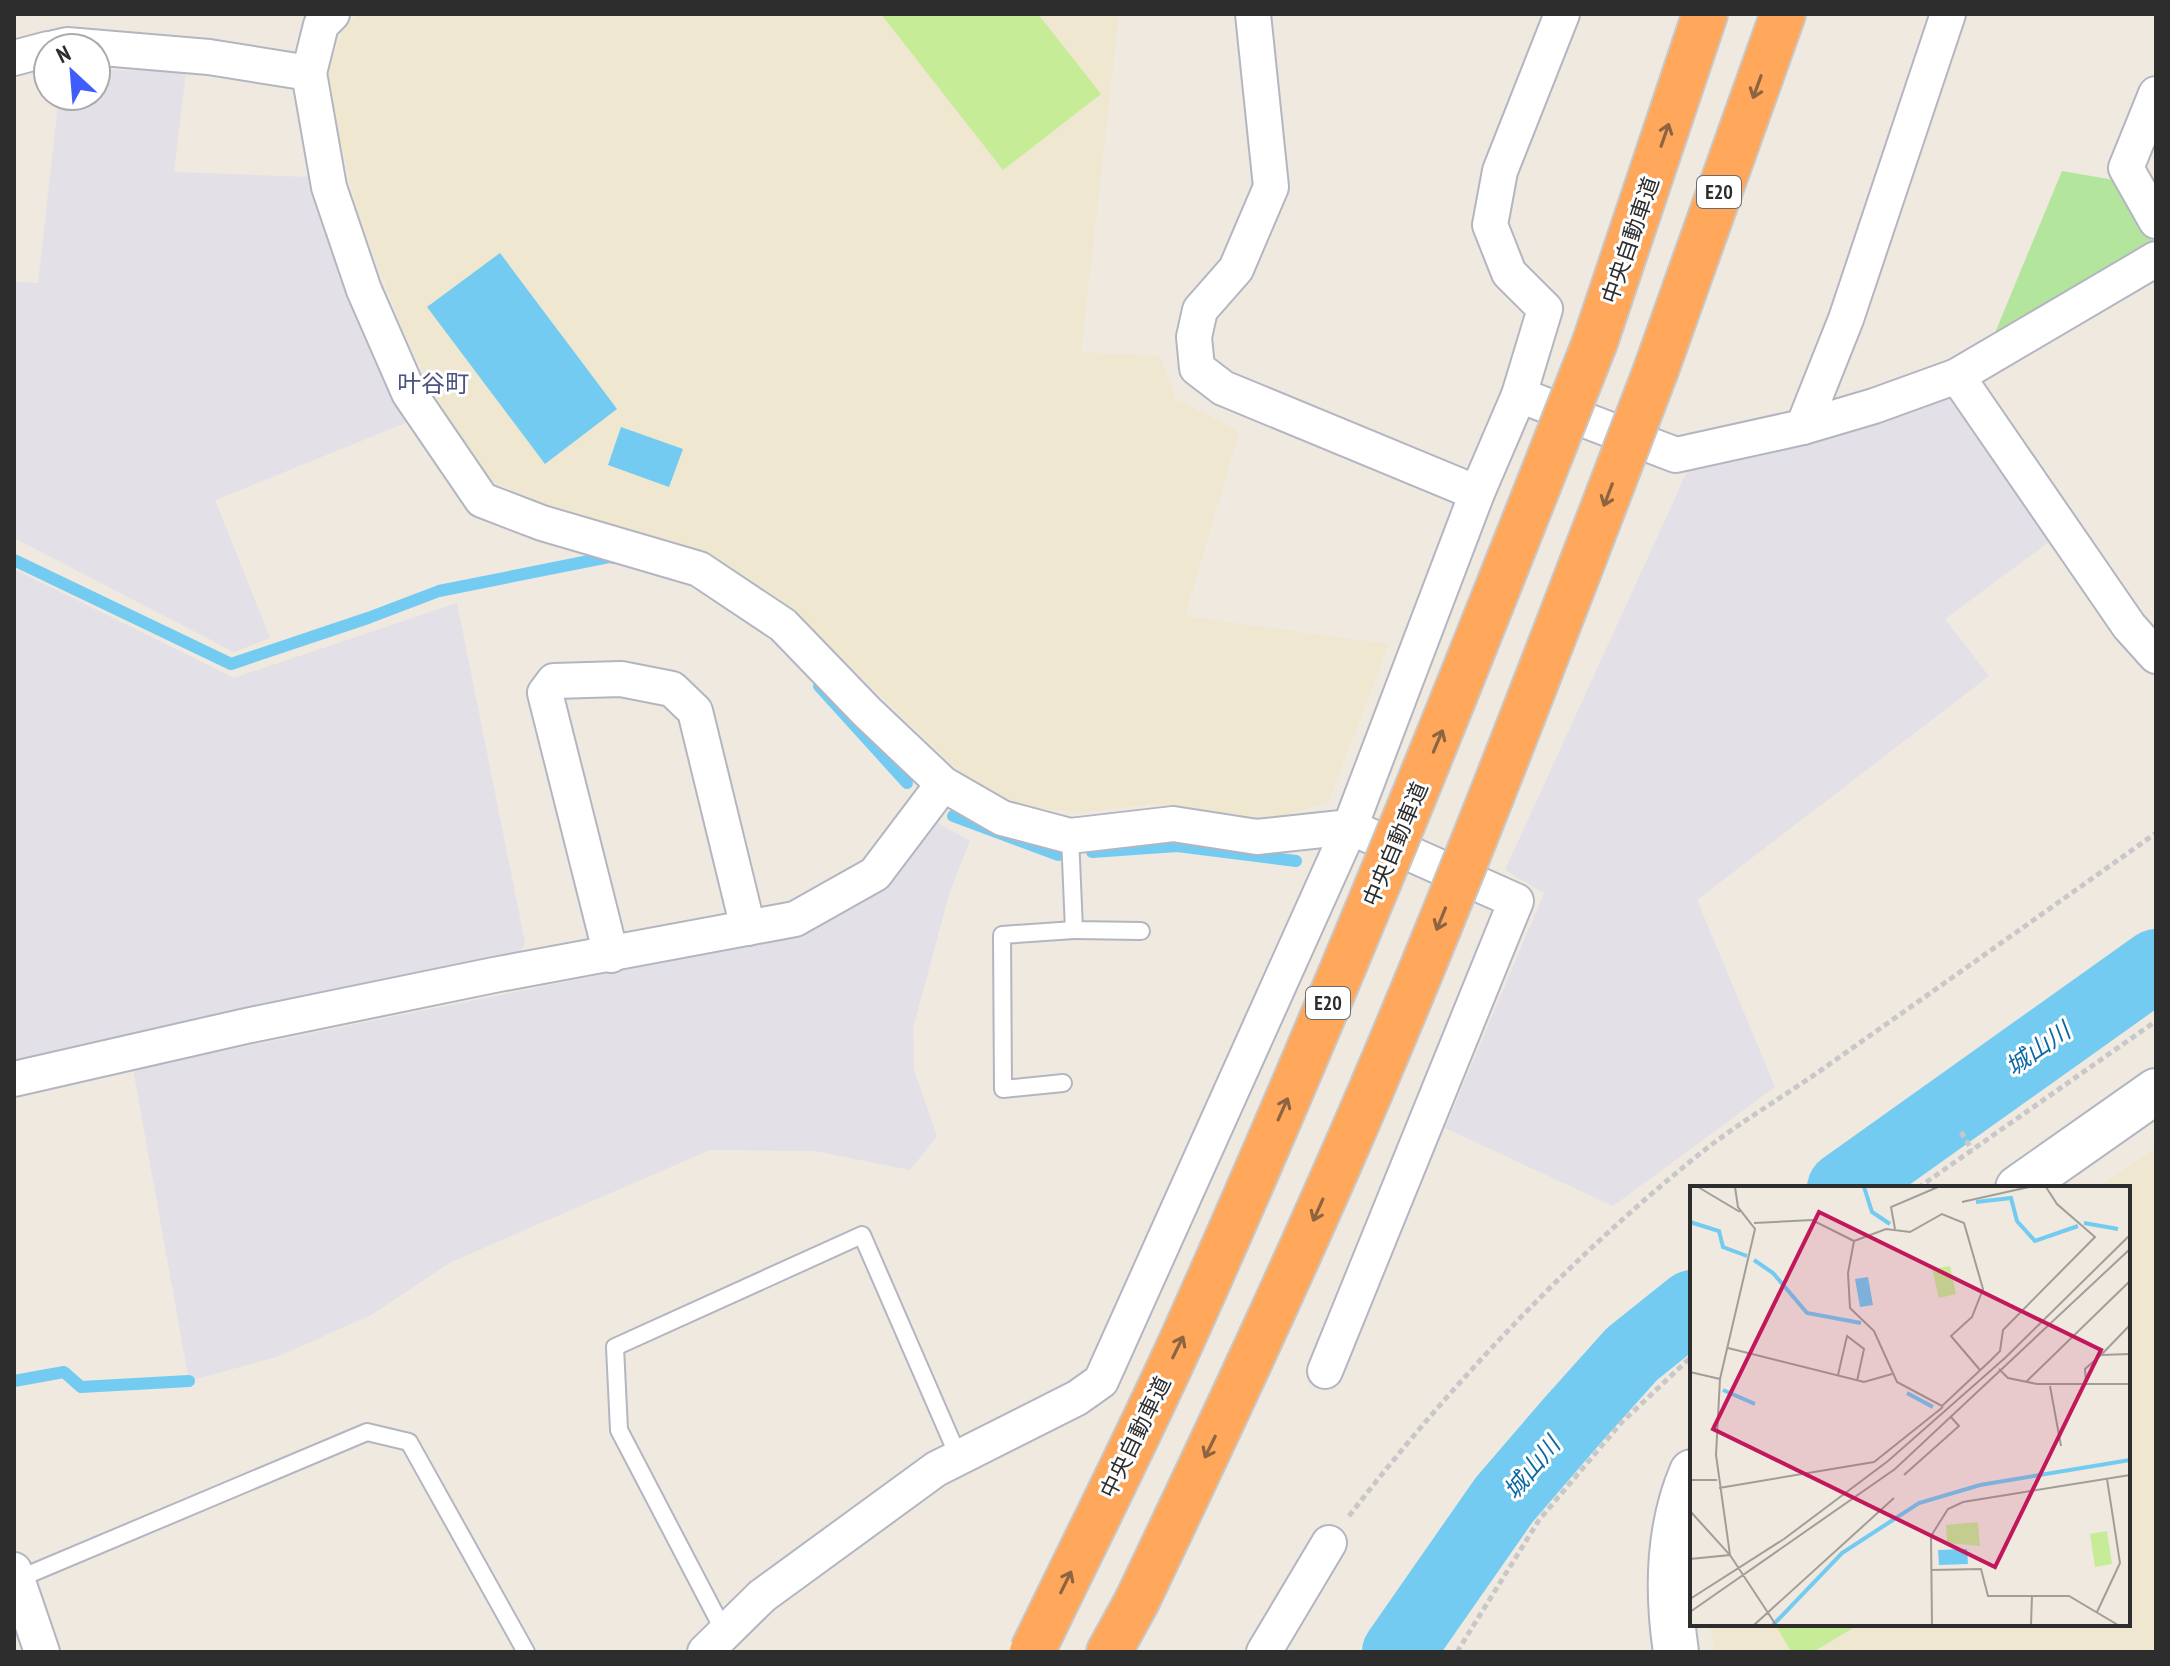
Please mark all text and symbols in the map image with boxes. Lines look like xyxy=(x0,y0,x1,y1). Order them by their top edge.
north arrow xyxy=(32,32,112,112)
text: N xyxy=(52,39,75,69)
one-way arrow xyxy=(1748,75,1763,100)
one-way arrow xyxy=(1658,123,1673,148)
street label: 中央自動車道 xyxy=(1595,173,1665,307)
road number: E20 xyxy=(1697,176,1741,208)
district label: 叶谷町 xyxy=(397,368,469,399)
one-way arrow xyxy=(1600,482,1614,507)
one-way arrow xyxy=(1432,729,1447,754)
street label: 中央自動車道 xyxy=(1356,778,1434,910)
one-way arrow xyxy=(1433,906,1447,931)
road number: E20 xyxy=(1306,987,1350,1019)
water label: 城山川 xyxy=(1999,1014,2079,1082)
one-way arrow xyxy=(1276,1098,1291,1122)
inset map xyxy=(1690,1186,2130,1626)
one-way arrow xyxy=(1310,1198,1325,1222)
one-way arrow xyxy=(1171,1336,1186,1360)
street label: 中央自動車道 xyxy=(1093,1372,1177,1502)
water label: 城山川 xyxy=(1497,1428,1569,1505)
one-way arrow xyxy=(1202,1435,1217,1459)
one-way arrow xyxy=(1058,1570,1074,1594)

